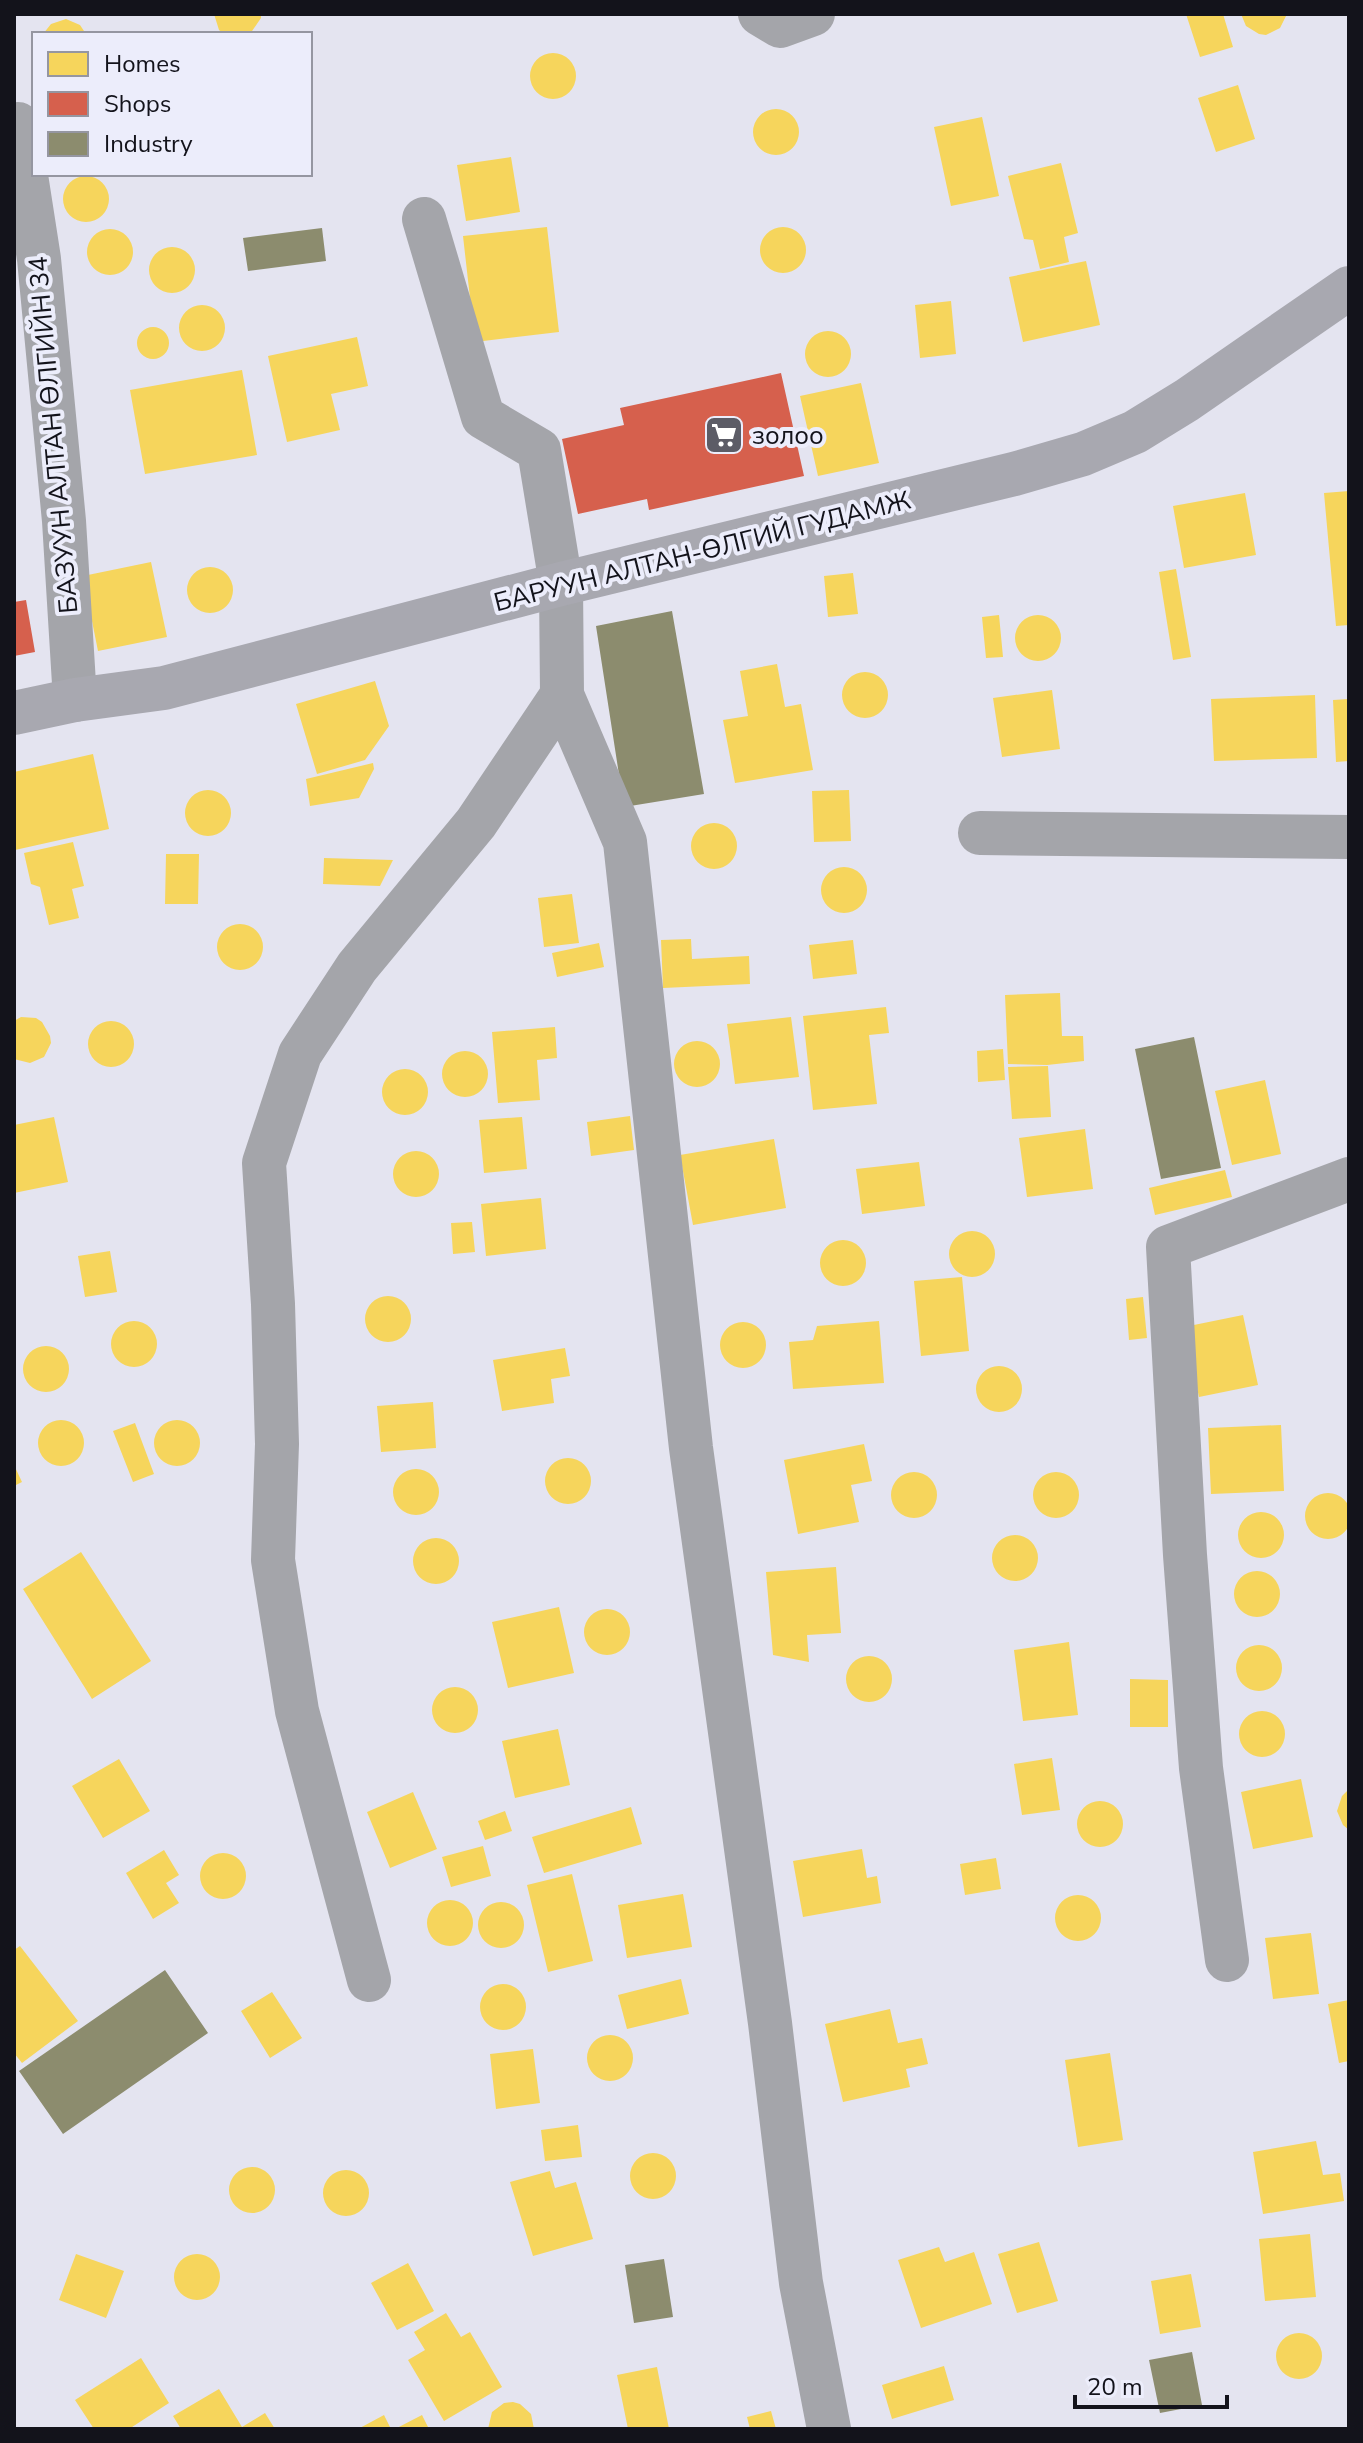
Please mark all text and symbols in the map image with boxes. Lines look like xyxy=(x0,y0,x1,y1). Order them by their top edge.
legend xyxy=(32,32,312,176)
text: Homes xyxy=(104,48,180,80)
text: Shops xyxy=(104,88,171,120)
text: Industry xyxy=(104,128,193,160)
street label: БАЗУУН АЛТАН ӨЛГИЙН 34 xyxy=(20,255,87,615)
supermarket icon: золоо xyxy=(703,414,745,456)
place label: золоо xyxy=(752,418,824,453)
street label: БАРУУН АЛТАН-ӨЛГИЙ ГУДАМЖ xyxy=(490,483,914,620)
scale bar xyxy=(1075,2359,1227,2409)
text: 20 m xyxy=(1087,2371,1143,2403)

